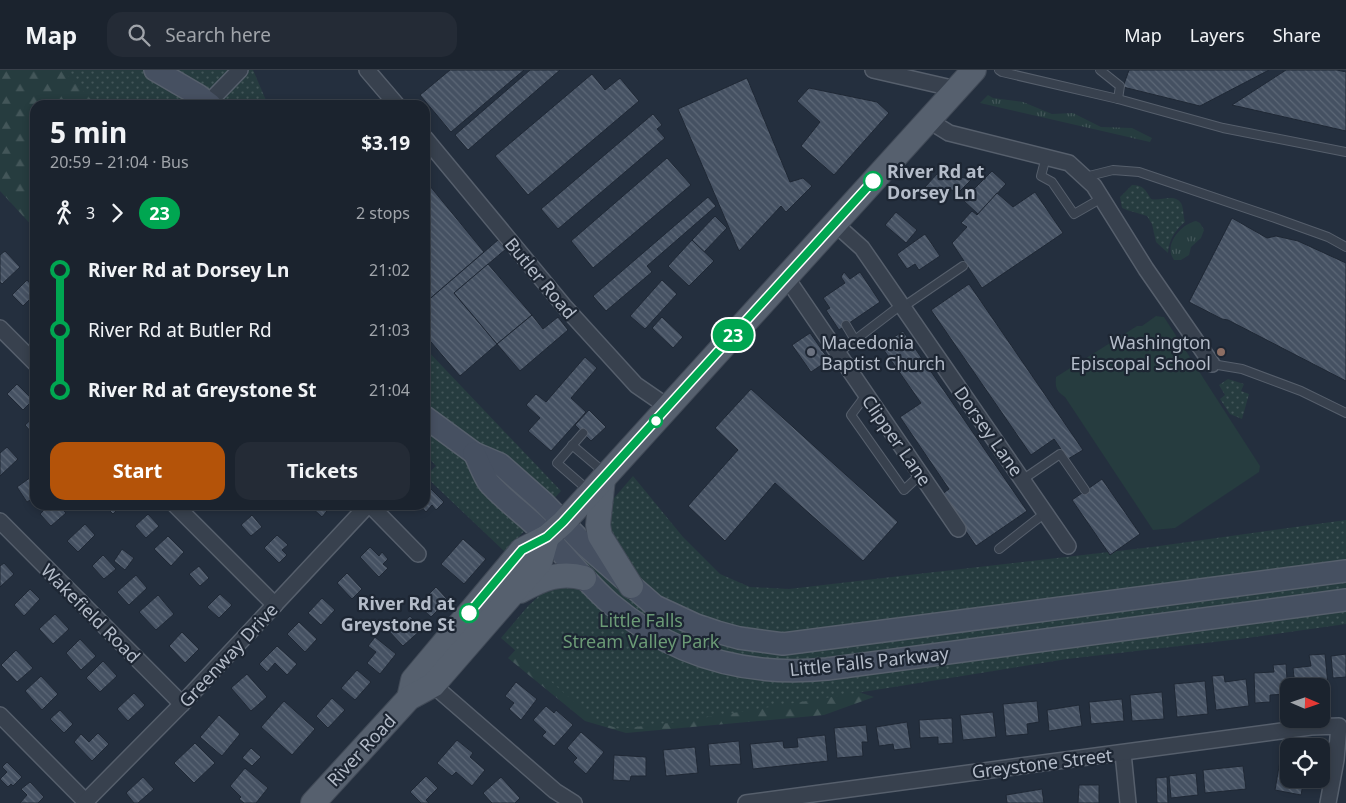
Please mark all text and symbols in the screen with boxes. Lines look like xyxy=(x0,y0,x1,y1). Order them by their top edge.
search box xyxy=(107,12,457,57)
text: Map xyxy=(25,18,77,51)
icon: search xyxy=(125,21,153,49)
text: Search here xyxy=(165,22,271,48)
text: Map xyxy=(1124,23,1162,47)
text: Layers xyxy=(1190,23,1245,47)
text: Share xyxy=(1273,23,1321,47)
text: 5 min xyxy=(50,113,127,151)
text: $3.19 xyxy=(361,130,410,156)
text: 20:59 – 21:04 · Bus xyxy=(50,151,189,173)
place label: River Rd at Dorsey Ln xyxy=(887,159,985,204)
marker: River Rd at Dorsey Ln xyxy=(863,171,883,191)
icon: walk xyxy=(50,199,78,227)
icon: forward xyxy=(103,199,131,227)
text: 23 xyxy=(149,201,170,225)
text: 3 xyxy=(86,202,95,224)
text: 2 stops xyxy=(356,202,410,224)
street label: Butler Road xyxy=(500,232,582,324)
text: River Rd at Dorsey Ln xyxy=(88,257,289,283)
text: 21:02 xyxy=(369,259,410,281)
text: River Rd at Butler Rd xyxy=(88,317,272,343)
text: 21:03 xyxy=(369,319,410,341)
line badge: 23 xyxy=(710,319,756,351)
text: 23 xyxy=(723,323,743,347)
place label: Macedonia Baptist Church xyxy=(821,330,945,375)
place label: Washington Episcopal School xyxy=(1071,330,1211,375)
marker: Macedonia Baptist Church xyxy=(805,346,817,358)
marker: Washington Episcopal School xyxy=(1215,346,1227,358)
text: River Rd at Greystone St xyxy=(88,377,316,403)
text: 21:04 xyxy=(369,379,410,401)
street label: Dorsey Lane xyxy=(949,381,1029,481)
street label: Clipper Lane xyxy=(857,390,937,490)
unlabelled marker xyxy=(649,414,663,428)
button: Start xyxy=(50,442,225,500)
button: Tickets xyxy=(235,442,410,500)
street label: Wakefield Road xyxy=(36,558,146,668)
place label: River Rd at Greystone St xyxy=(341,591,455,636)
street label: Greenway Drive xyxy=(173,598,283,712)
marker: River Rd at Greystone St xyxy=(459,603,479,623)
park label: Little Falls Stream Valley Park xyxy=(563,608,720,653)
street label: Little Falls Parkway xyxy=(788,641,951,681)
north arrow xyxy=(1280,678,1330,728)
map controls xyxy=(1280,678,1330,788)
street label: River Road xyxy=(321,709,401,791)
button: locate xyxy=(1280,738,1330,788)
street label: Greystone Street xyxy=(970,742,1114,784)

